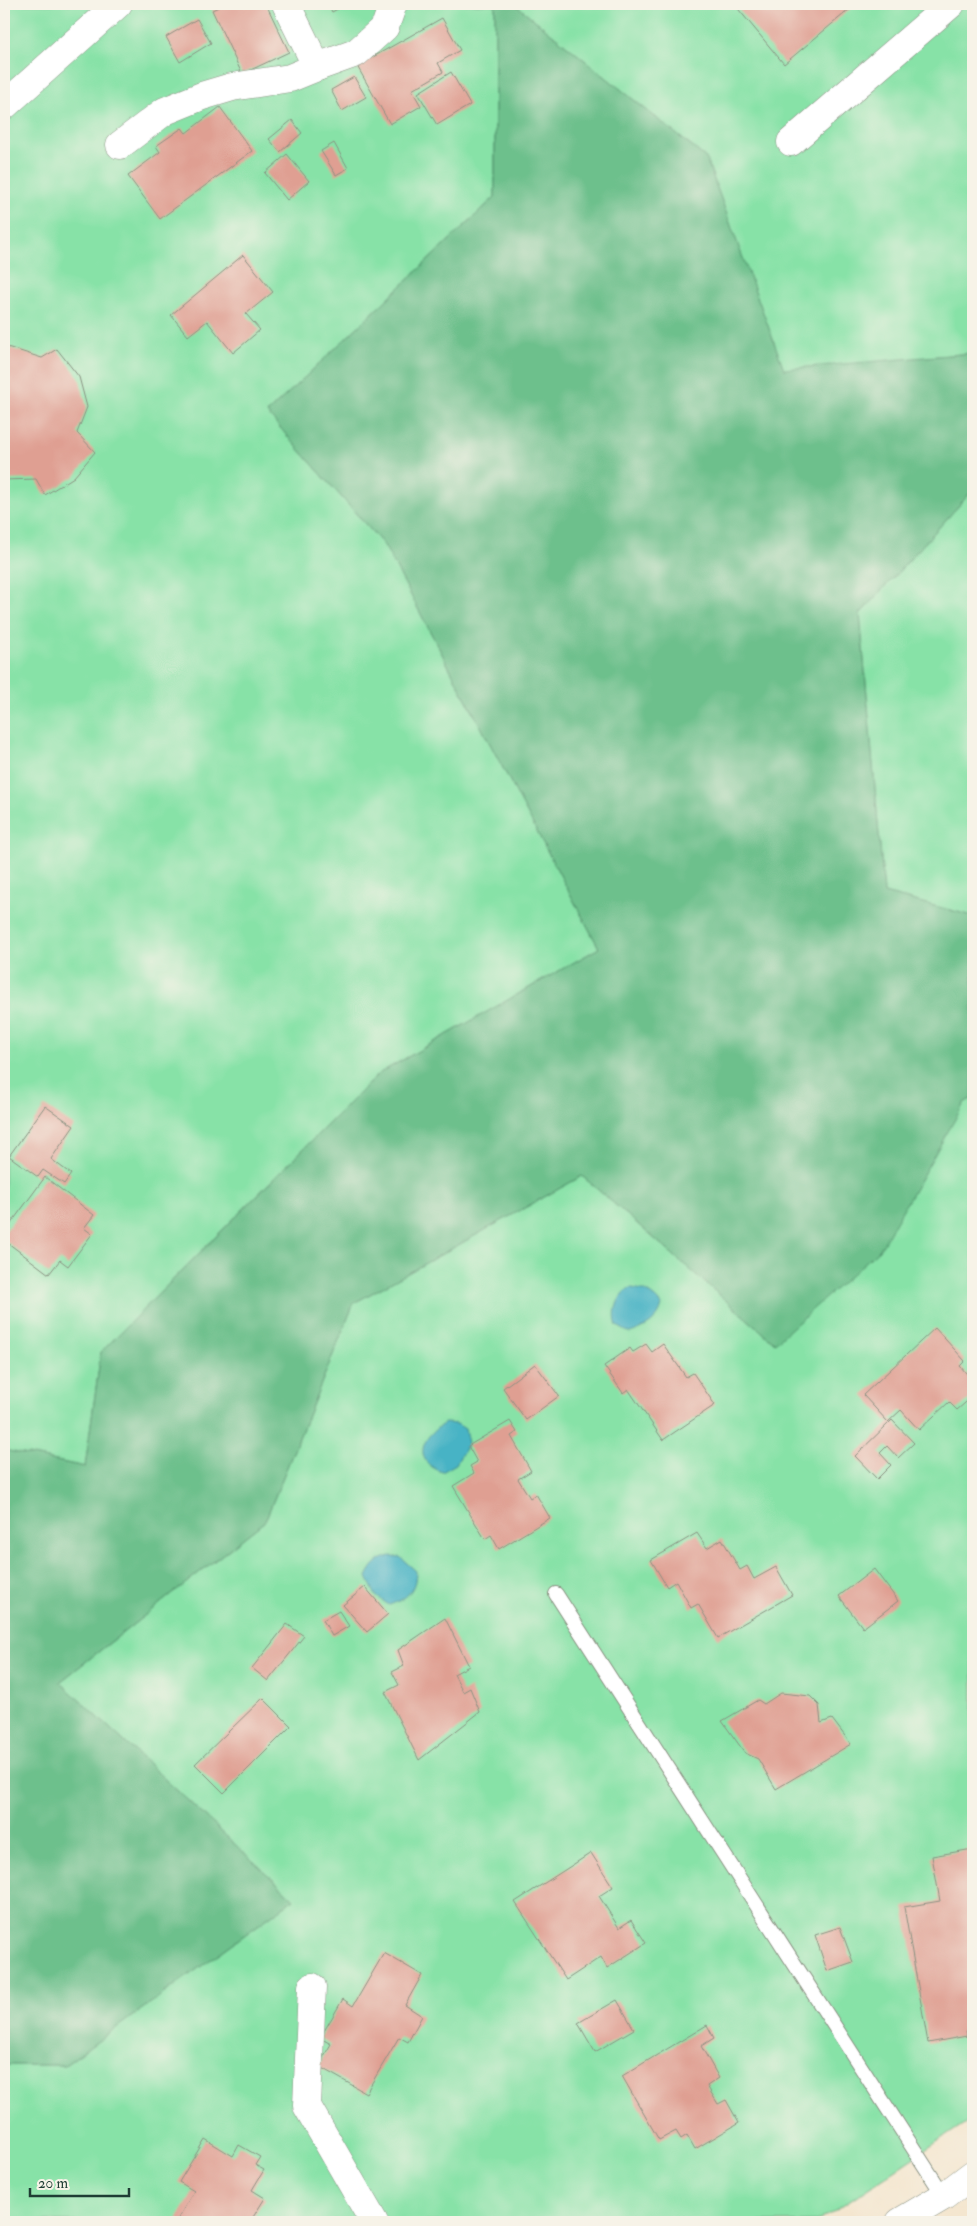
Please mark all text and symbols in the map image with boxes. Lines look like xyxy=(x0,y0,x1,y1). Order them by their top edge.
scale bar xyxy=(30,2166,129,2198)
text: 20 m xyxy=(38,2174,68,2193)

